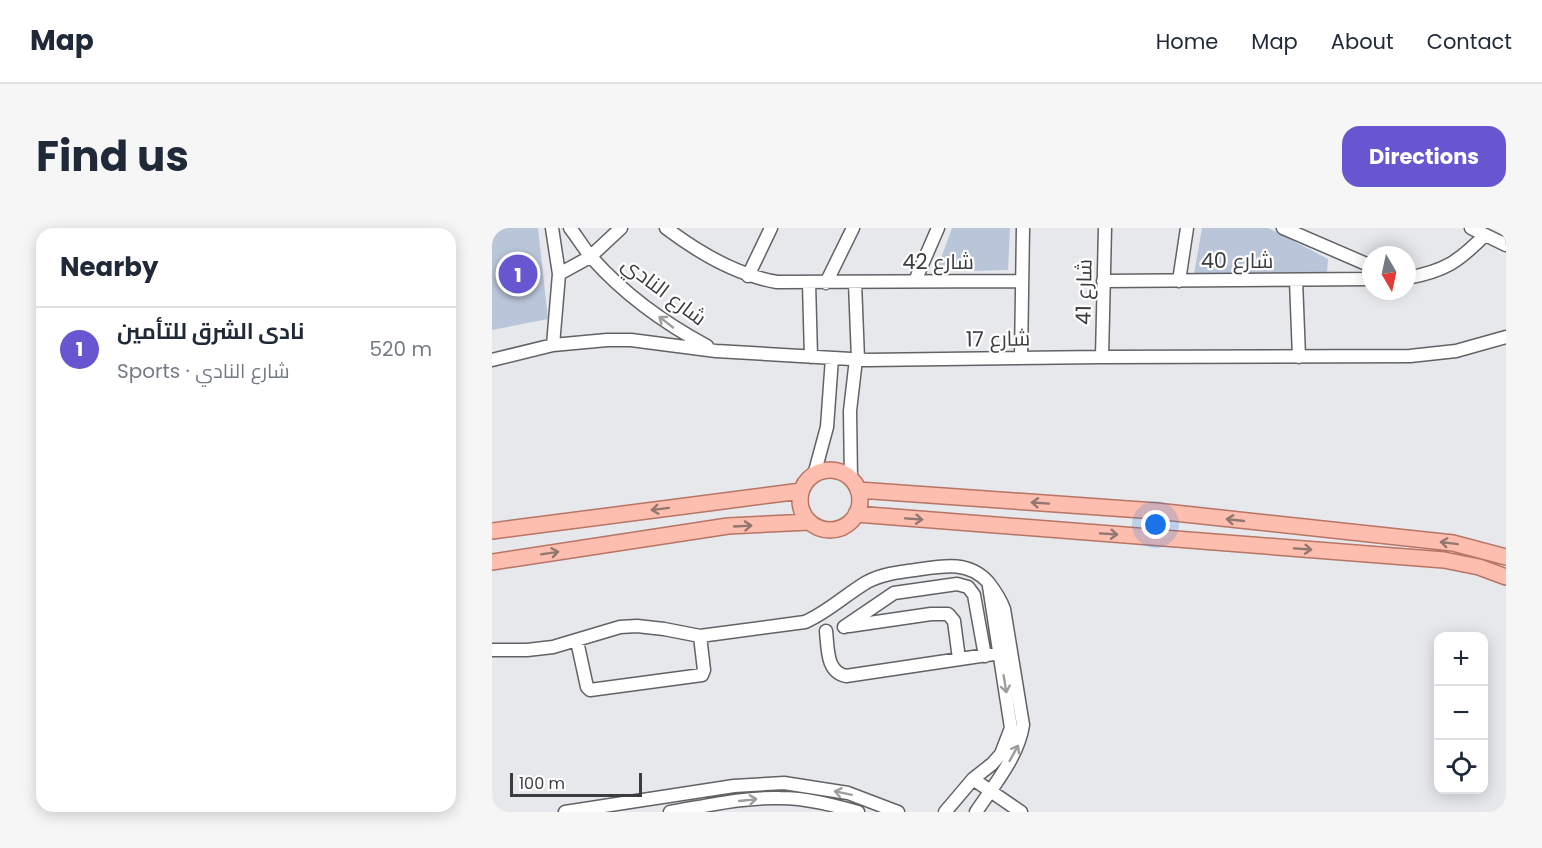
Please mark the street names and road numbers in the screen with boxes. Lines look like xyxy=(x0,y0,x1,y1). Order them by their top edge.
street label: شارع 40 xyxy=(1201,246,1273,275)
street label: شارع 42 xyxy=(902,247,974,276)
street label: شارع النادي xyxy=(615,249,713,334)
street label: شارع 41 xyxy=(1068,259,1099,325)
street label: شارع 17 xyxy=(966,323,1030,354)

